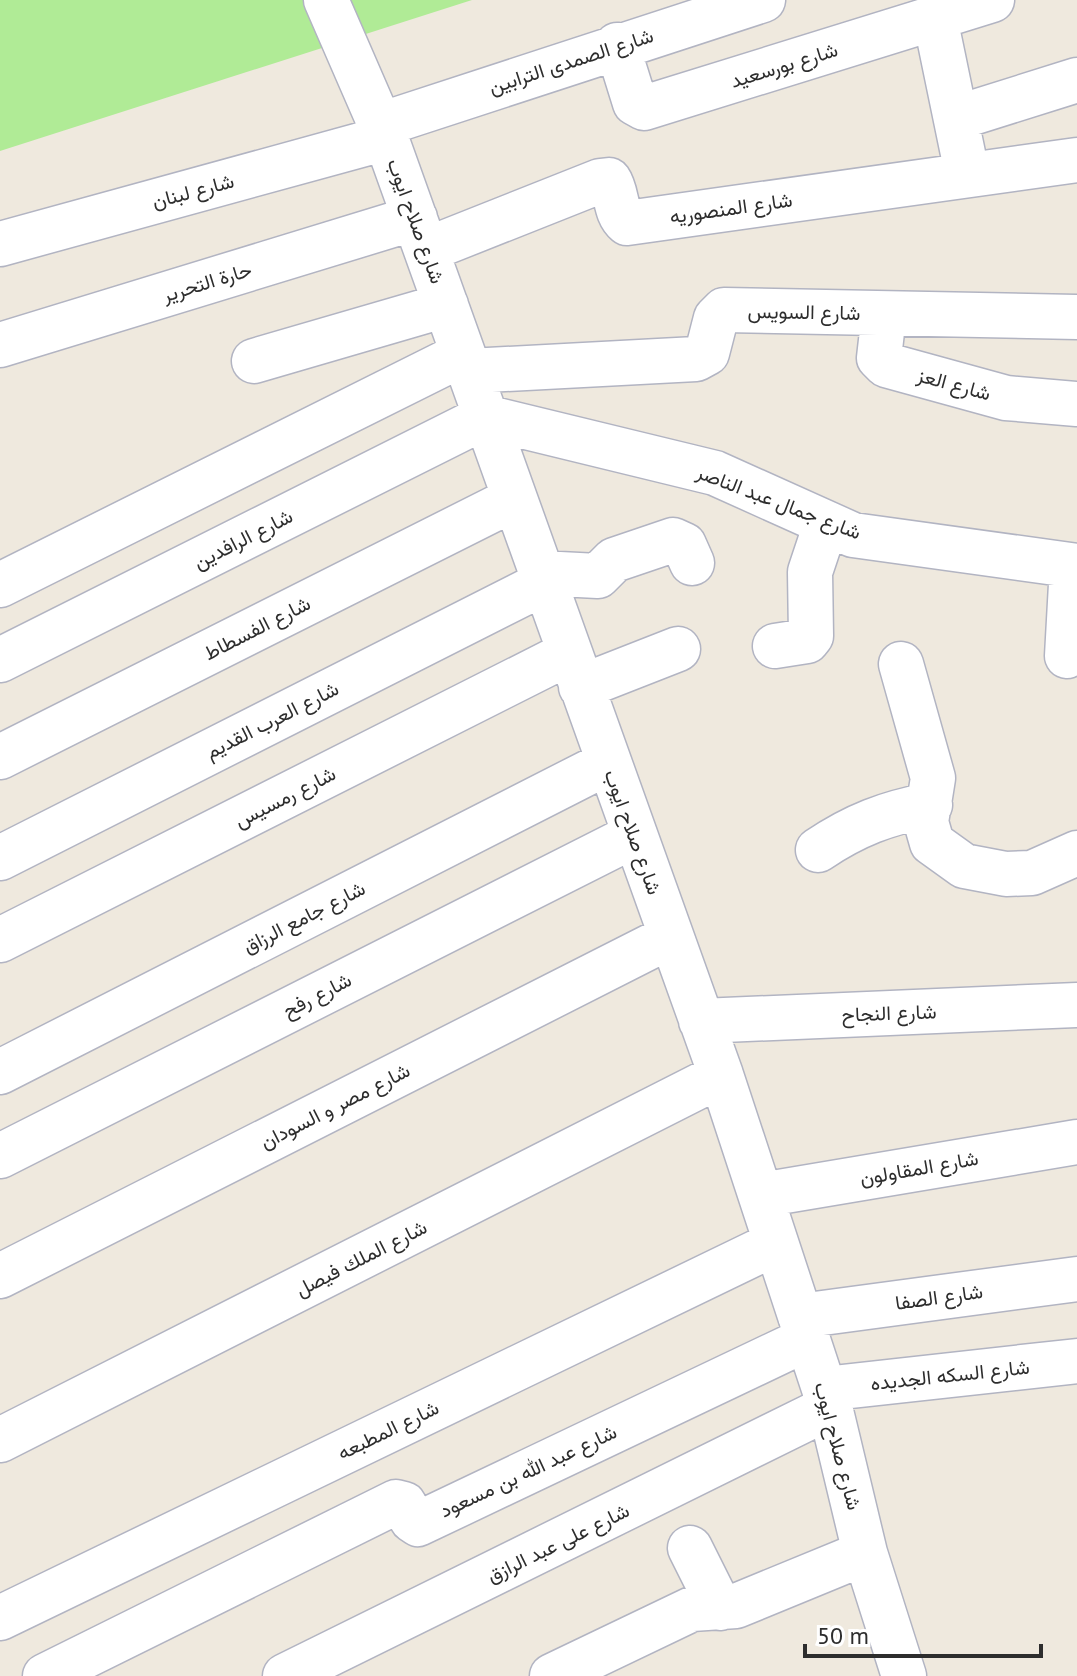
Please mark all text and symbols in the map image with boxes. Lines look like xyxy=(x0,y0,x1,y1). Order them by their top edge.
street label: شارع الصمدى الترابين xyxy=(485,22,657,101)
street label: شارع بورسعيد xyxy=(727,36,841,95)
street label: شارع صلاح ايوب xyxy=(380,155,451,288)
street label: شارع لبنان xyxy=(149,168,237,215)
street label: شارع المنصوريه xyxy=(668,187,794,230)
street label: حارة التحرير xyxy=(158,256,255,308)
street label: شارع السويس xyxy=(747,298,861,327)
street label: شارع العز xyxy=(913,361,994,407)
street label: شارع جمال عبد الناصر xyxy=(692,458,865,546)
street label: شارع الرافدين xyxy=(189,503,298,576)
street label: شارع الفسطاط xyxy=(199,590,315,667)
street label: شارع العرب القديم xyxy=(201,675,344,766)
street label: شارع رمسيس xyxy=(230,760,341,835)
street label: شارع صلاح ايوب xyxy=(597,766,668,899)
street label: شارع جامع الرزاق xyxy=(238,875,370,960)
street label: شارع رفح xyxy=(278,967,356,1024)
street label: شارع النجاح xyxy=(841,998,937,1029)
street label: شارع مصر و السودان xyxy=(256,1057,415,1156)
street label: شارع المقاولون xyxy=(858,1145,980,1192)
street label: شارع الملك فيصل xyxy=(291,1214,432,1303)
street label: شارع الصفا xyxy=(893,1278,985,1317)
street label: شارع السكه الجديده xyxy=(869,1354,1031,1397)
street label: شارع صلاح ايوب xyxy=(807,1379,868,1513)
street label: شارع المطبعه xyxy=(333,1394,443,1467)
street label: شارع عبد الله بن مسعود xyxy=(435,1419,621,1524)
street label: شارع على عبد الرازق xyxy=(482,1497,634,1590)
scale bar xyxy=(805,1608,1041,1658)
text: 50 m xyxy=(817,1620,869,1651)

